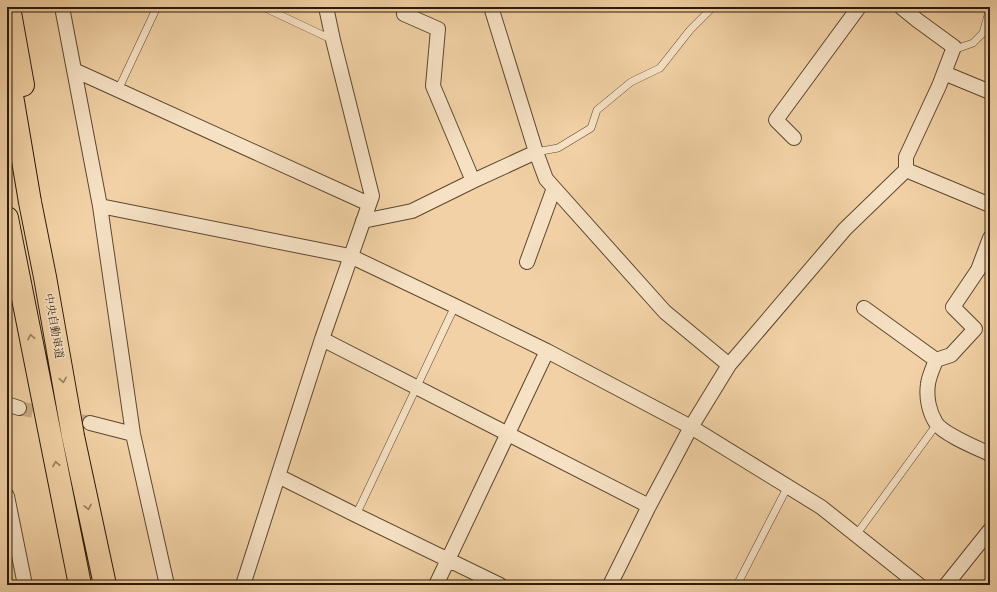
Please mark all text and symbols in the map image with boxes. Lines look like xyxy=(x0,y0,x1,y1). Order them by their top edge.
street label: 中央自動車道 xyxy=(41,292,67,360)
one-way arrow xyxy=(27,334,35,340)
one-way arrow xyxy=(58,376,67,383)
one-way arrow xyxy=(52,461,60,467)
one-way arrow xyxy=(84,504,92,510)

